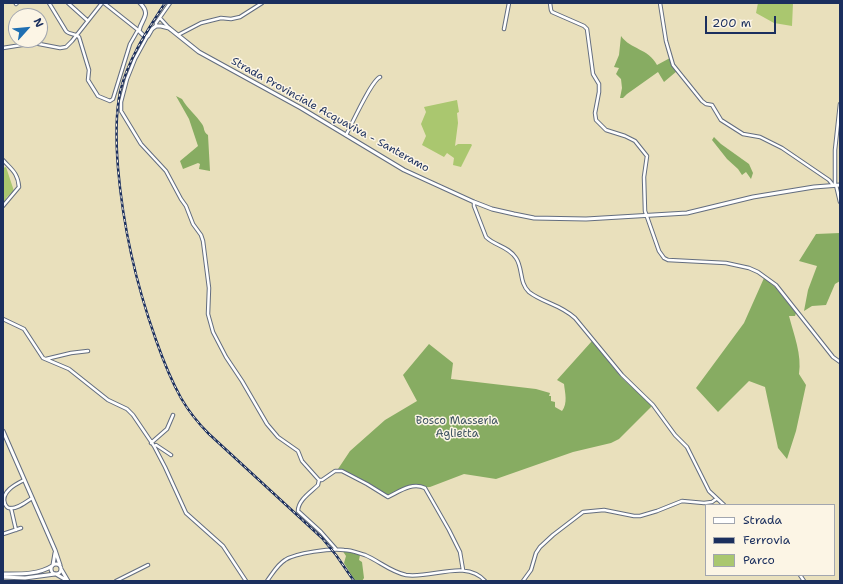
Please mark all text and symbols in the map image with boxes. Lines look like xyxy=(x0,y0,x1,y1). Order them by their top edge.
north arrow xyxy=(8,8,48,48)
scale bar xyxy=(707,8,778,34)
text: N xyxy=(30,15,47,30)
text: 200 m xyxy=(712,15,751,31)
street label: Strada Provinciale Acquaviva - Santeramo xyxy=(229,55,431,175)
park label: Bosco Masseria Aglietta xyxy=(416,414,498,440)
legend xyxy=(705,504,835,576)
text: Strada xyxy=(743,512,782,528)
text: Ferrovia xyxy=(743,532,790,548)
text: Parco xyxy=(743,552,775,568)

